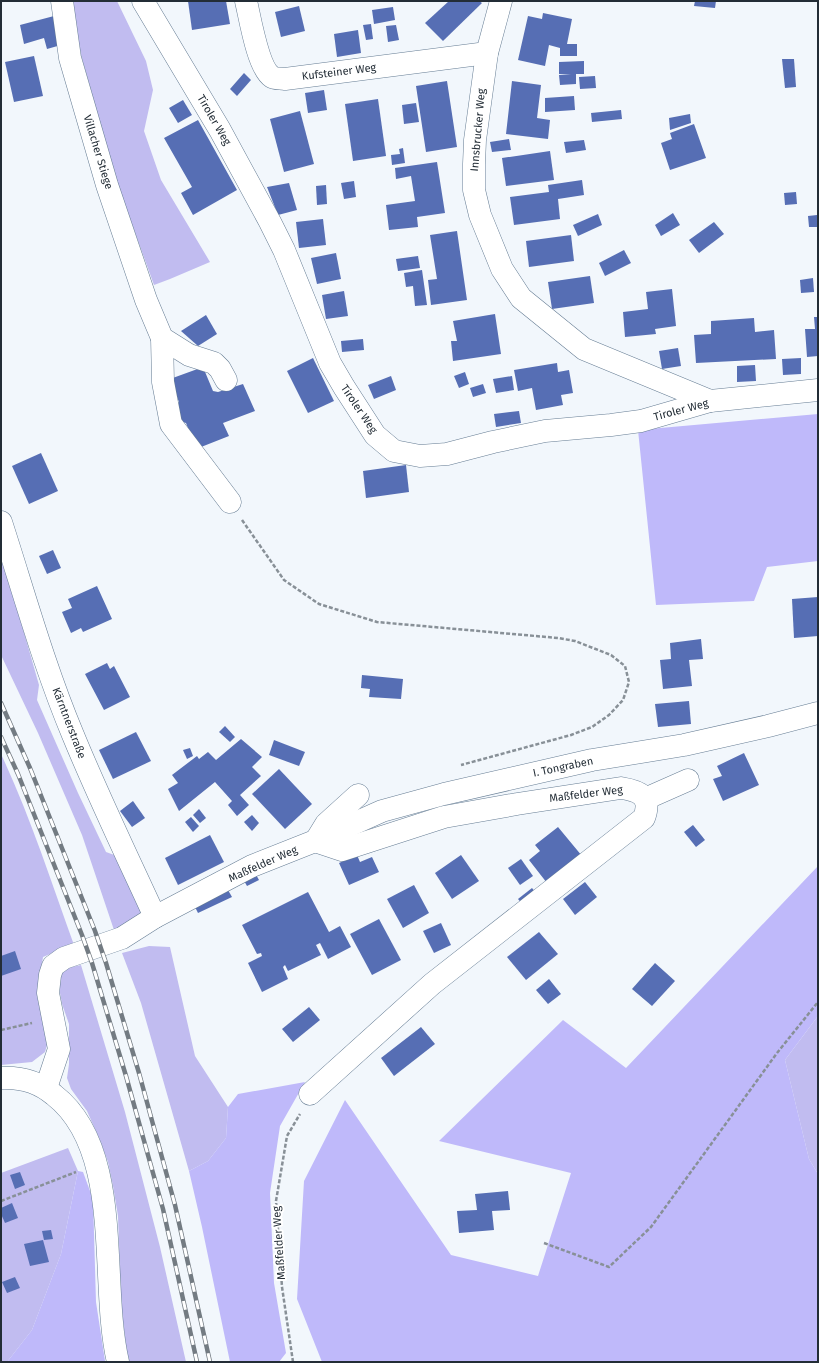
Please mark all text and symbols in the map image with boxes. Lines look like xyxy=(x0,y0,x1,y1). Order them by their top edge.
street label: Kufsteiner Weg xyxy=(301,61,377,83)
street label: Innsbrucker Weg xyxy=(468,88,488,172)
street label: Tiroler Weg xyxy=(194,92,234,148)
street label: Villacher Stiege xyxy=(81,113,115,191)
street label: Tiroler Weg xyxy=(338,382,380,436)
street label: Tiroler Weg xyxy=(652,396,710,424)
street label: Kärntnerstraße xyxy=(49,686,89,760)
street label: I. Tongraben xyxy=(532,754,594,780)
street label: Maßfelder Weg xyxy=(548,783,624,805)
street label: Maßfelder Weg xyxy=(226,843,300,885)
street label: Maßfelder Weg xyxy=(270,1205,288,1280)

